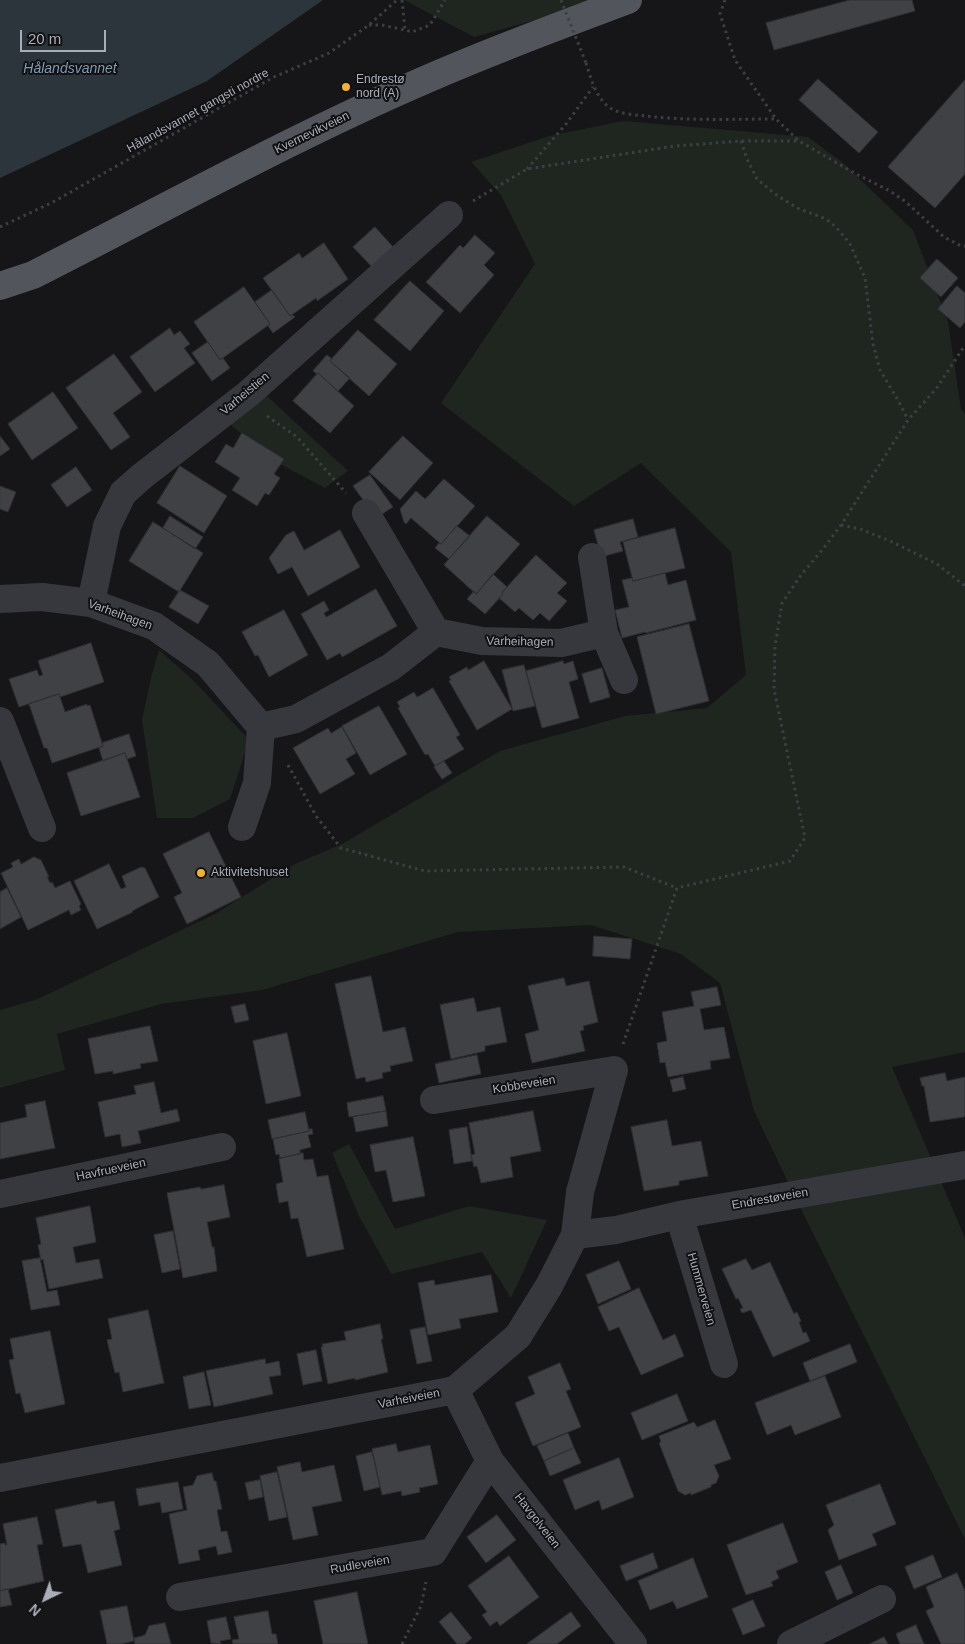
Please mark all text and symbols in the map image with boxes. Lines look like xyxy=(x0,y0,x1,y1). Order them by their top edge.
scale bar xyxy=(22,20,109,52)
text: 20 m xyxy=(28,30,61,47)
water label: Hålandsvannet xyxy=(23,61,117,77)
street label: Hålandsvannet gangsti nordre xyxy=(124,66,272,156)
place label: Endrestø nord (A) xyxy=(356,73,405,101)
marker: Endrestø nord (A) xyxy=(340,81,352,93)
street label: Kvernevikveien xyxy=(272,109,352,157)
street label: Varheistien xyxy=(218,369,272,419)
street label: Varheihagen xyxy=(86,597,154,633)
street label: Varheihagen xyxy=(486,634,554,650)
place label: Aktivitetshuset xyxy=(211,866,288,880)
marker: Aktivitetshuset xyxy=(195,867,207,879)
street label: Kobbeveien xyxy=(492,1073,556,1097)
street label: Havfrueveien xyxy=(75,1156,147,1184)
street label: Endrestøveien xyxy=(731,1185,809,1213)
street label: Hummerveien xyxy=(684,1251,718,1327)
street label: Varheiveien xyxy=(377,1386,441,1412)
street label: Havgolveien xyxy=(511,1491,563,1551)
street label: Rudleveien xyxy=(329,1553,391,1577)
north arrow xyxy=(20,1574,70,1624)
text: N xyxy=(26,1601,44,1619)

